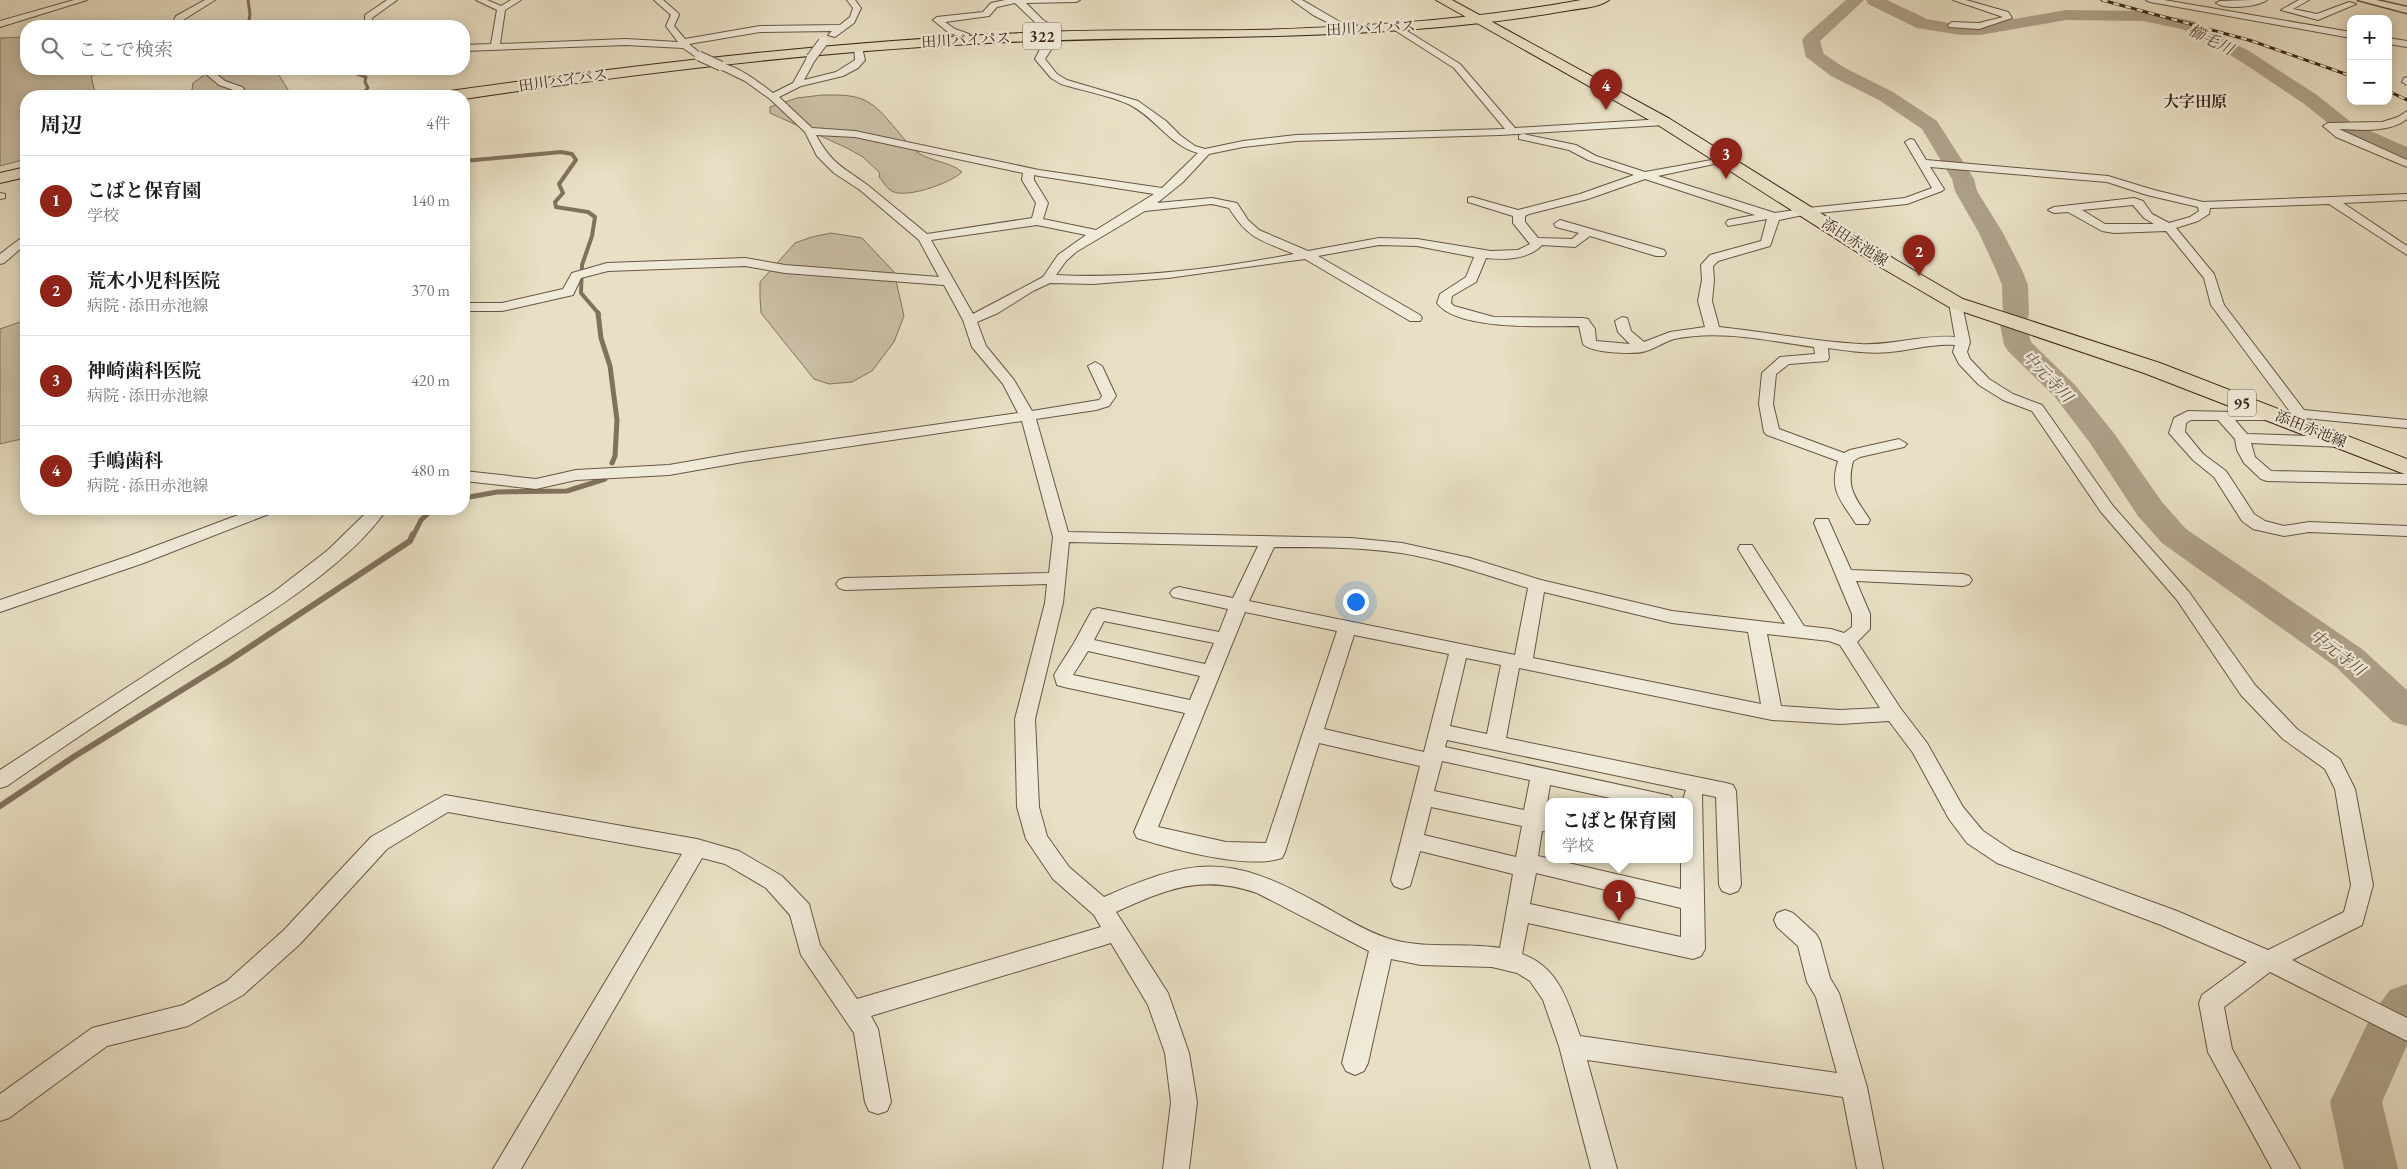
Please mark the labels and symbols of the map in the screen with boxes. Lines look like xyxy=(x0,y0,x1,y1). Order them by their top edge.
street label: 田川バイパス xyxy=(1326,16,1416,39)
water label: 櫛毛川 xyxy=(2185,19,2239,61)
road number: 322 xyxy=(1023,22,1061,50)
street label: 田川バイパス xyxy=(921,28,1011,51)
street label: 田川バイパス xyxy=(517,64,609,95)
pin: 4 xyxy=(1590,69,1622,110)
district label: 大字田原 xyxy=(2163,91,2227,112)
pin: 3 xyxy=(1710,138,1742,179)
street label: 添田赤池線 xyxy=(1819,213,1892,270)
pin: 2 xyxy=(1903,235,1935,276)
water label: 中元寺川 xyxy=(2018,346,2079,408)
road number: 95 xyxy=(2228,389,2256,416)
street label: 添田赤池線 xyxy=(2273,406,2350,451)
your location xyxy=(1343,589,1369,615)
water label: 中元寺川 xyxy=(2306,624,2371,682)
pin: 1 xyxy=(1603,880,1635,921)

